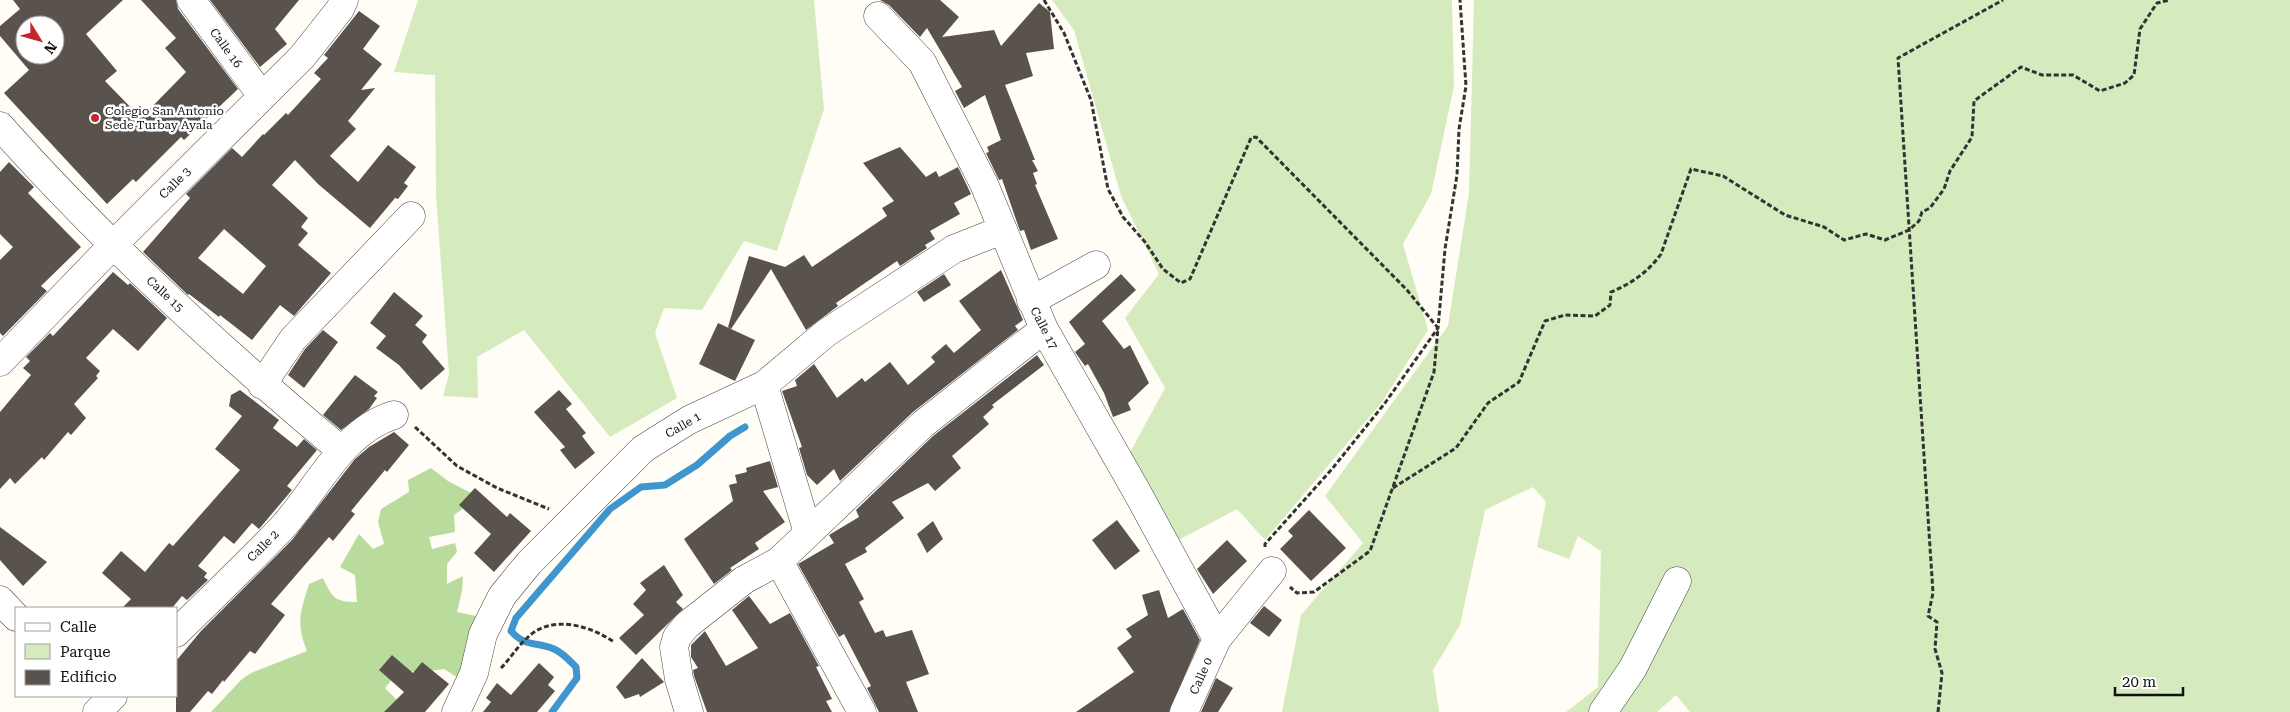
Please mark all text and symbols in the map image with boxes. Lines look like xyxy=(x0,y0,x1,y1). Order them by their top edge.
north arrow xyxy=(15,15,65,65)
street label: Calle 16 xyxy=(207,25,245,71)
text: N xyxy=(41,39,60,57)
place label: Colegio San Antonio Sede Turbay Ayala xyxy=(105,104,224,132)
marker: Colegio San Antonio Sede Turbay Ayala xyxy=(89,112,101,124)
street label: Calle 3 xyxy=(156,164,194,202)
street label: Calle 15 xyxy=(144,273,187,315)
street label: Calle 17 xyxy=(1027,305,1061,352)
street label: Calle 1 xyxy=(663,409,704,441)
street label: Calle 2 xyxy=(244,527,282,565)
legend xyxy=(15,607,178,697)
text: Calle xyxy=(60,618,96,636)
text: Parque xyxy=(60,643,111,661)
street label: Calle 0 xyxy=(1187,655,1215,697)
scale bar xyxy=(2115,664,2182,696)
text: Edificio xyxy=(60,668,117,686)
text: 20 m xyxy=(2122,673,2157,691)

